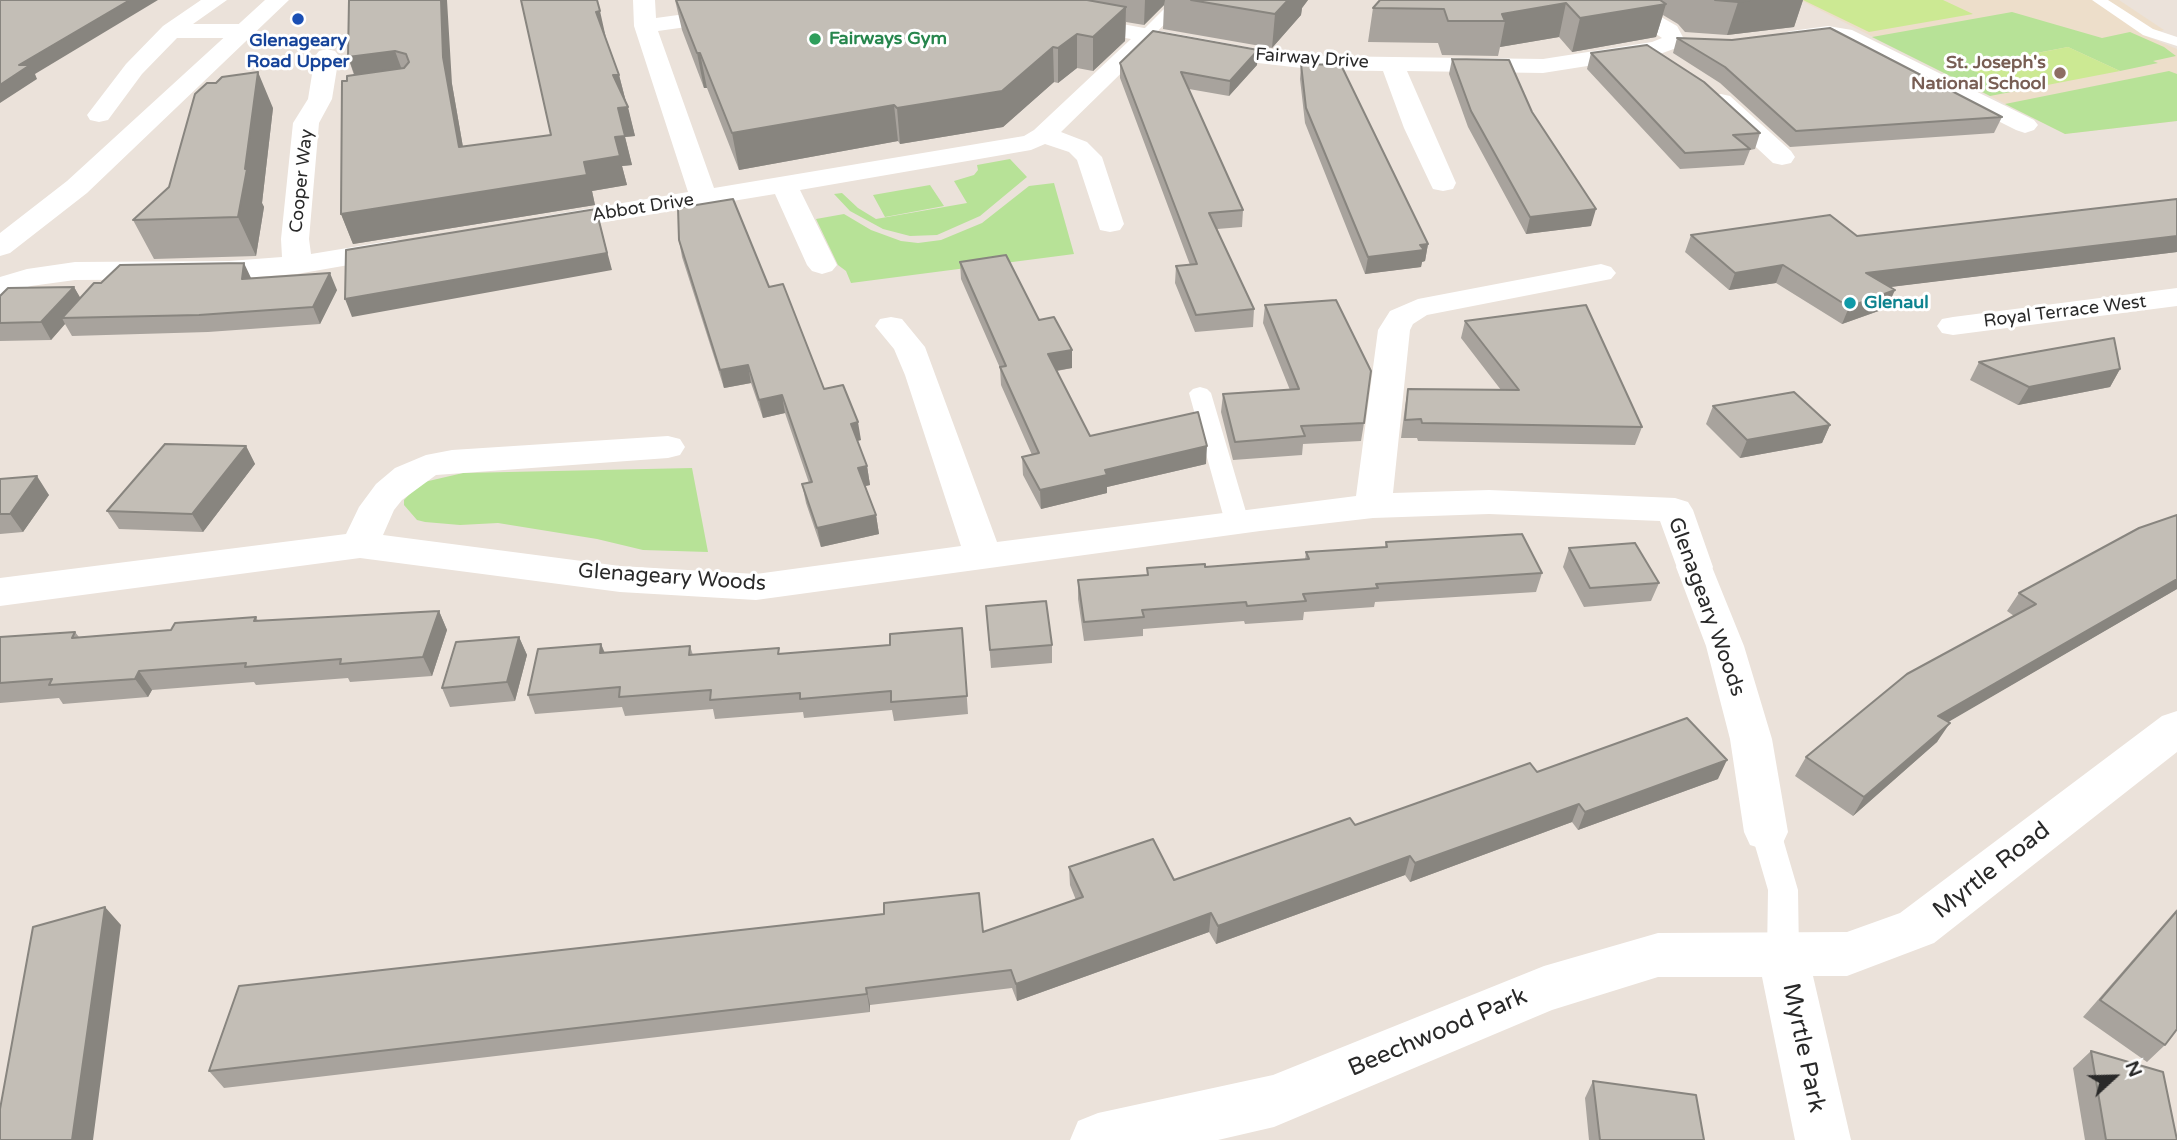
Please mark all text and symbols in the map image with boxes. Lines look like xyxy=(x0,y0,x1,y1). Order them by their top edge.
marker: Glenageary Road Upper xyxy=(290,11,306,27)
place label: Fairways Gym xyxy=(829,28,947,50)
place label: Glenageary Road Upper xyxy=(246,30,350,72)
marker: Fairways Gym xyxy=(807,31,823,47)
street label: Fairway Drive xyxy=(1254,44,1370,74)
place label: St. Joseph's National School xyxy=(1911,52,2046,94)
marker: St. Joseph's National School xyxy=(2052,65,2068,81)
street label: Cooper Way xyxy=(286,128,318,234)
street label: Abbot Drive xyxy=(591,189,695,227)
street label: Royal Terrace West xyxy=(1982,291,2148,333)
place label: Glenaul xyxy=(1864,292,1929,314)
marker: Glenaul xyxy=(1842,295,1858,311)
street label: Glenageary Woods xyxy=(1662,514,1750,700)
street label: Glenageary Woods xyxy=(577,559,767,597)
street label: Myrtle Road xyxy=(1928,816,2056,926)
street label: Myrtle Park xyxy=(1775,981,1831,1115)
street label: Beechwood Park xyxy=(1344,982,1532,1084)
north arrow xyxy=(2079,1042,2149,1112)
text: N xyxy=(2120,1058,2147,1080)

